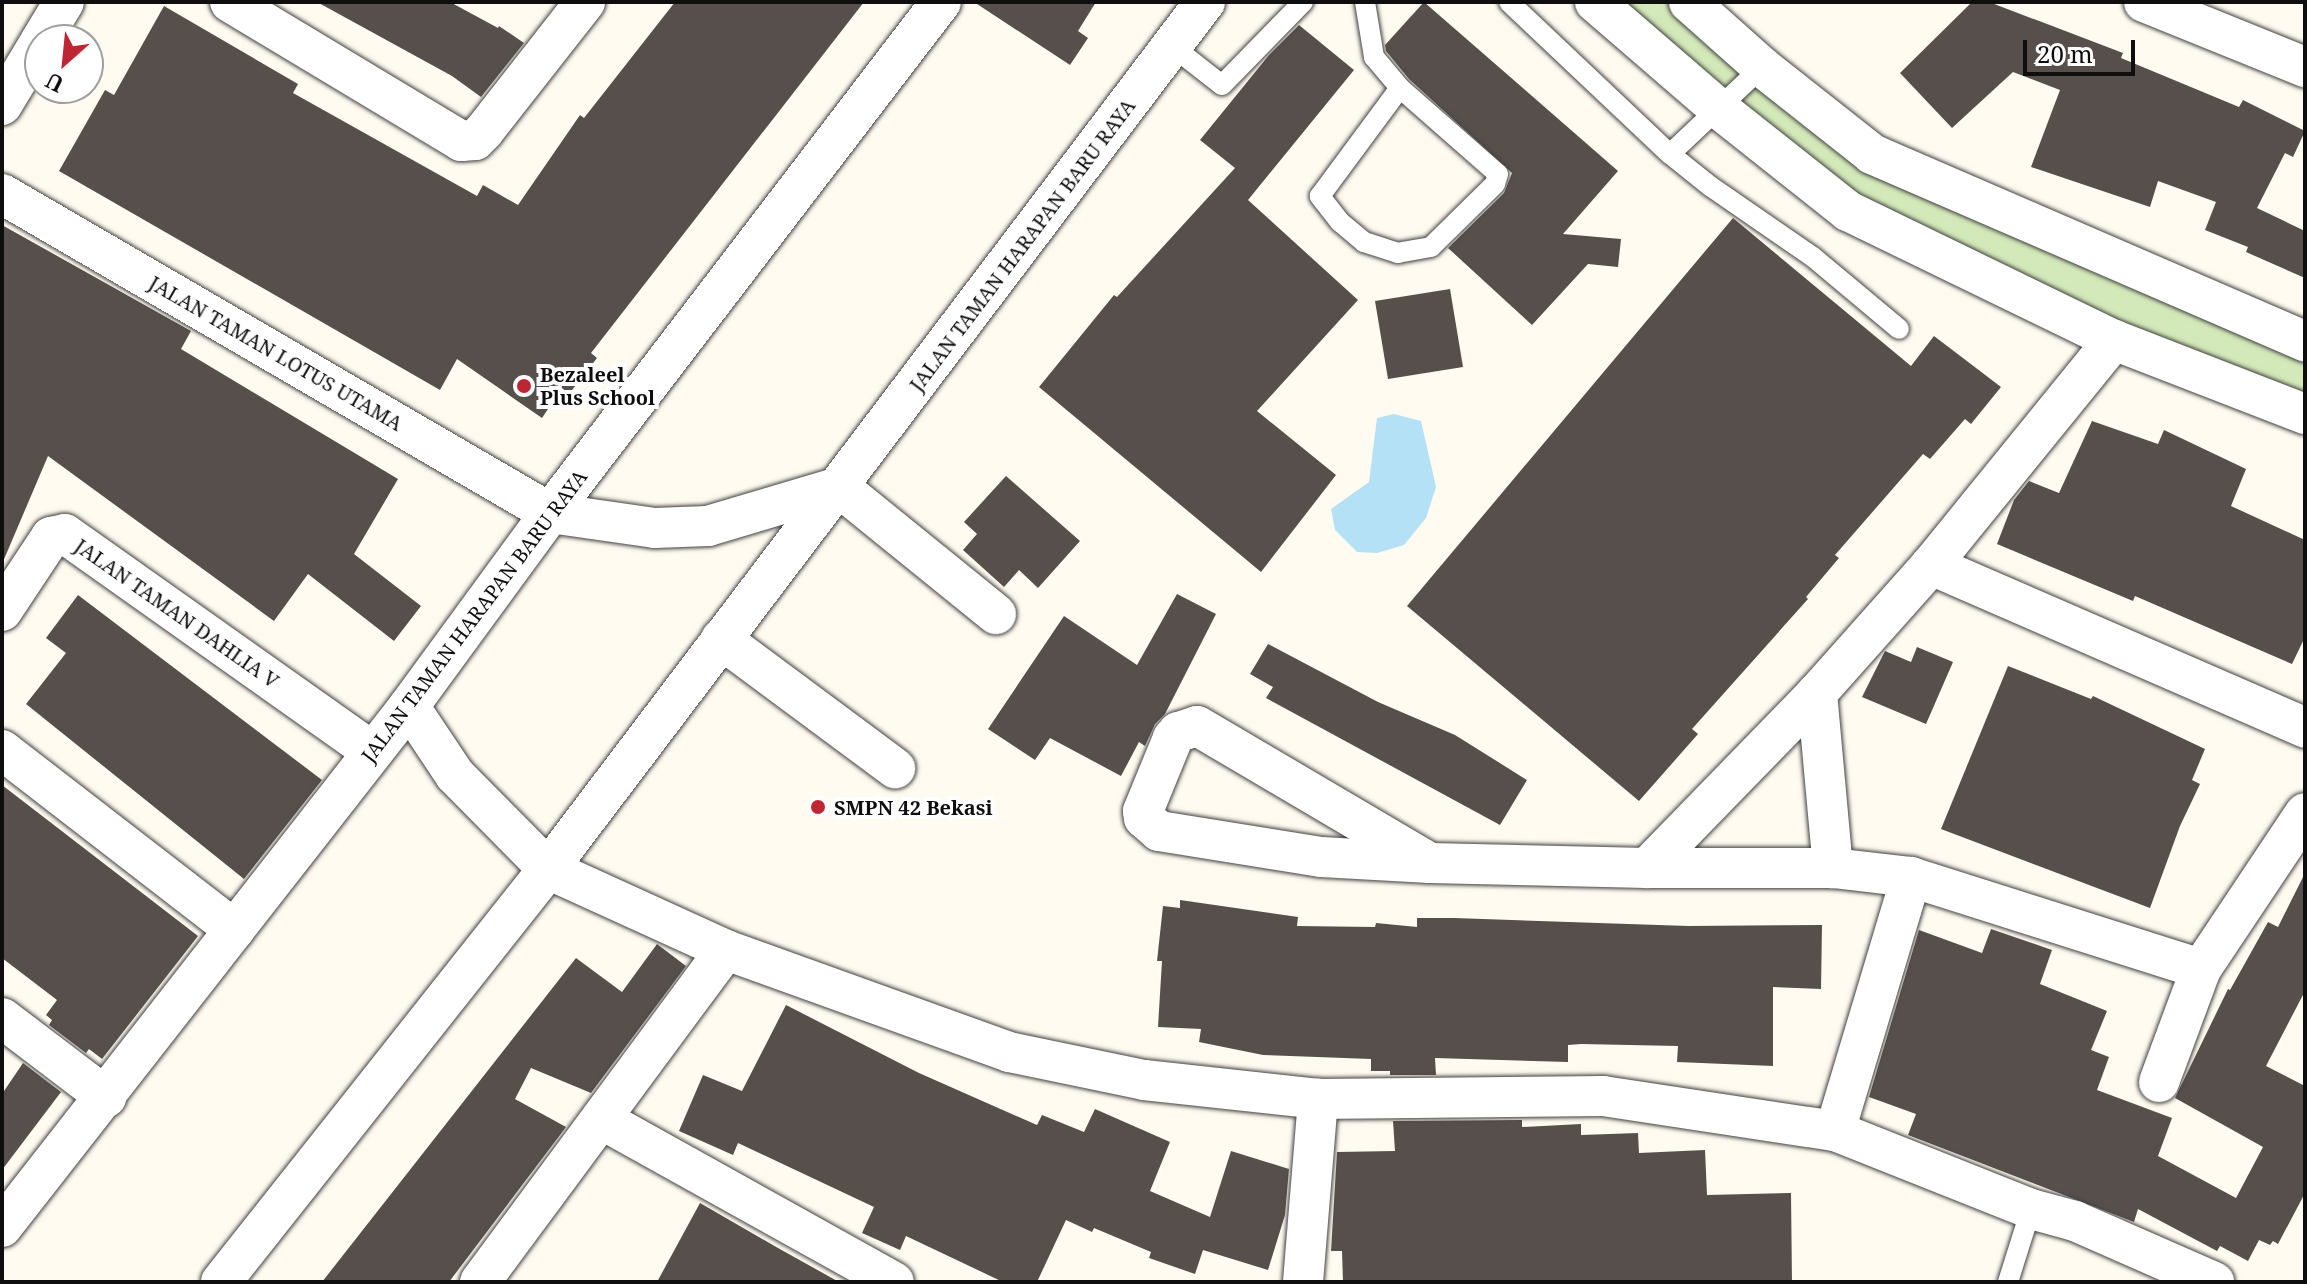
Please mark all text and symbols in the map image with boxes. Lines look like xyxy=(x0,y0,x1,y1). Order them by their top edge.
north arrow xyxy=(24,24,104,104)
scale bar xyxy=(2027,24,2139,74)
text: 20 m xyxy=(2037,37,2093,70)
text: U xyxy=(40,67,68,101)
street label: JALAN TAMAN HARAPAN BARU RAYA xyxy=(904,94,1140,396)
street label: JALAN TAMAN LOTUS UTAMA xyxy=(145,270,407,436)
place label: Bezaleel Plus School xyxy=(540,362,655,409)
marker: Bezaleel Plus School xyxy=(515,377,533,395)
street label: JALAN TAMAN HARAPAN BARU RAYA xyxy=(356,465,592,767)
street label: JALAN TAMAN DAHLIA V xyxy=(70,533,284,693)
place label: SMPN 42 Bekasi xyxy=(834,795,992,819)
marker: SMPN 42 Bekasi xyxy=(809,798,827,816)

